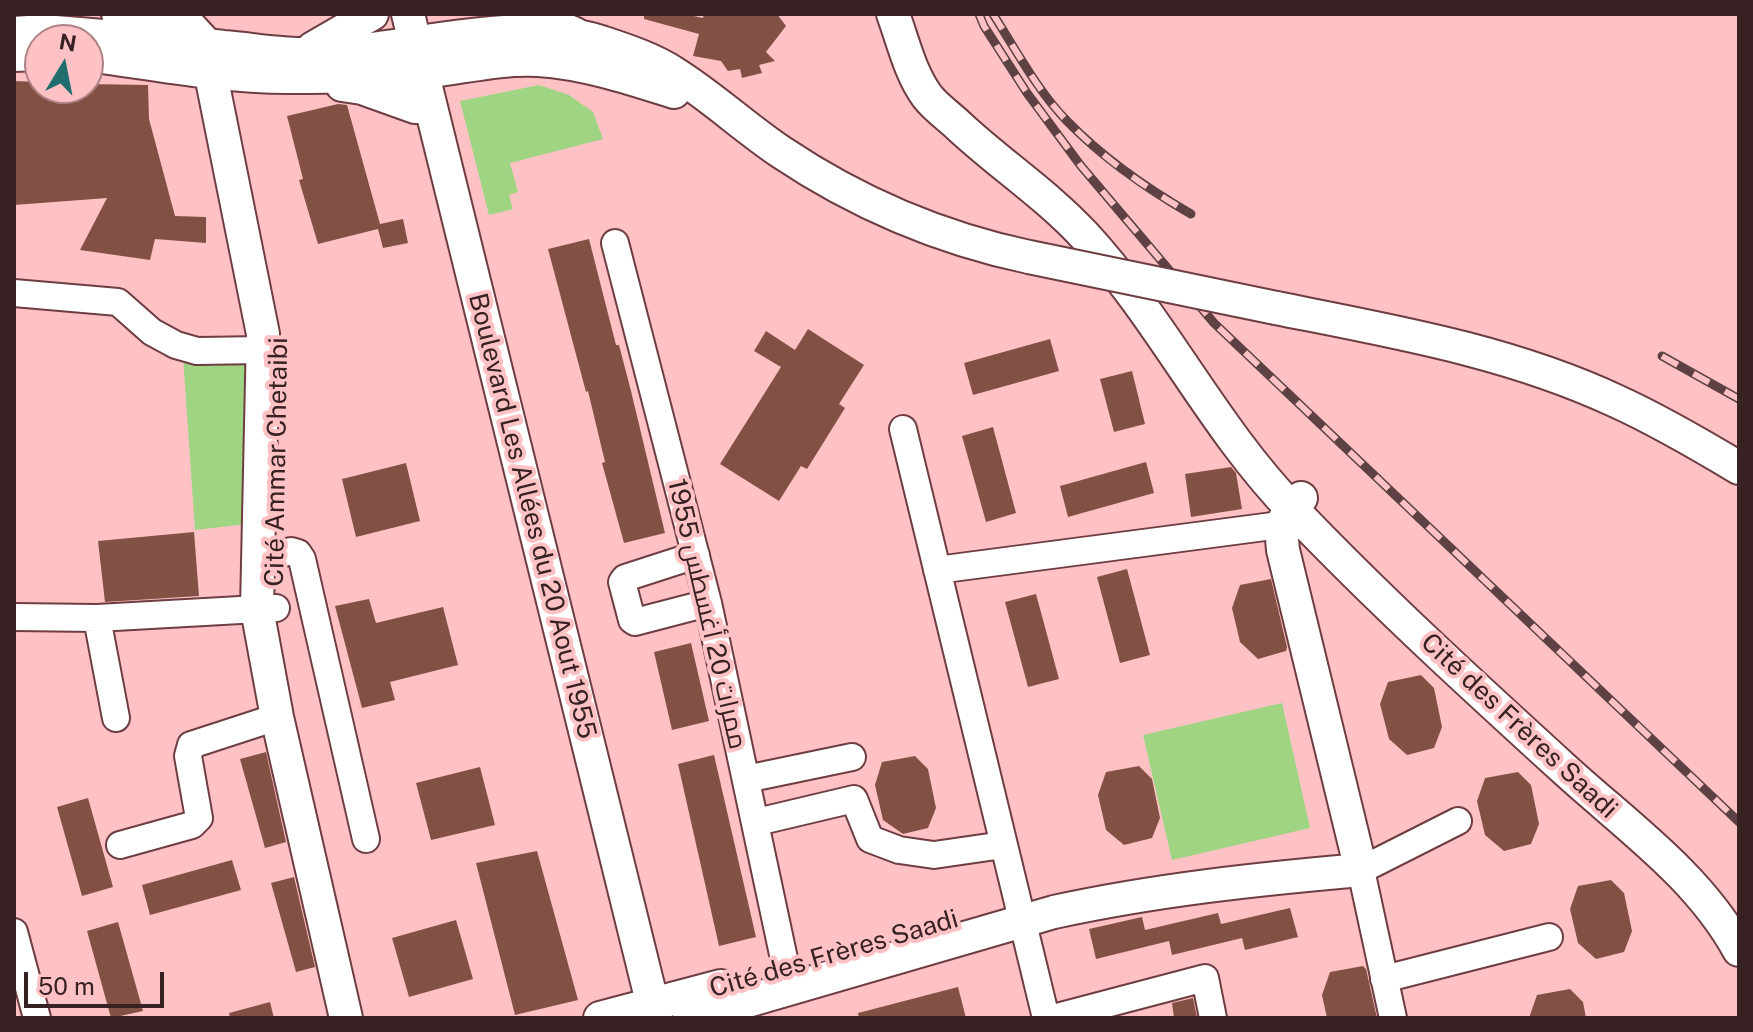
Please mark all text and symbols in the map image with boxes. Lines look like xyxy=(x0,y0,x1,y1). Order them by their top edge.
north arrow xyxy=(24,24,104,104)
text: N xyxy=(57,28,79,57)
street label: Boulevard Les Allées du 20 Aout 1955 xyxy=(461,290,603,742)
street label: Cité Ammar Chetaibi xyxy=(259,337,295,587)
street label: ممرات 20 أغسطس 1955 xyxy=(661,476,753,752)
street label: Cité des Frères Saadi xyxy=(1414,627,1624,825)
street label: Cité des Frères Saadi xyxy=(706,904,962,1004)
scale bar xyxy=(28,956,168,1006)
text: 50 m xyxy=(38,972,95,1000)

